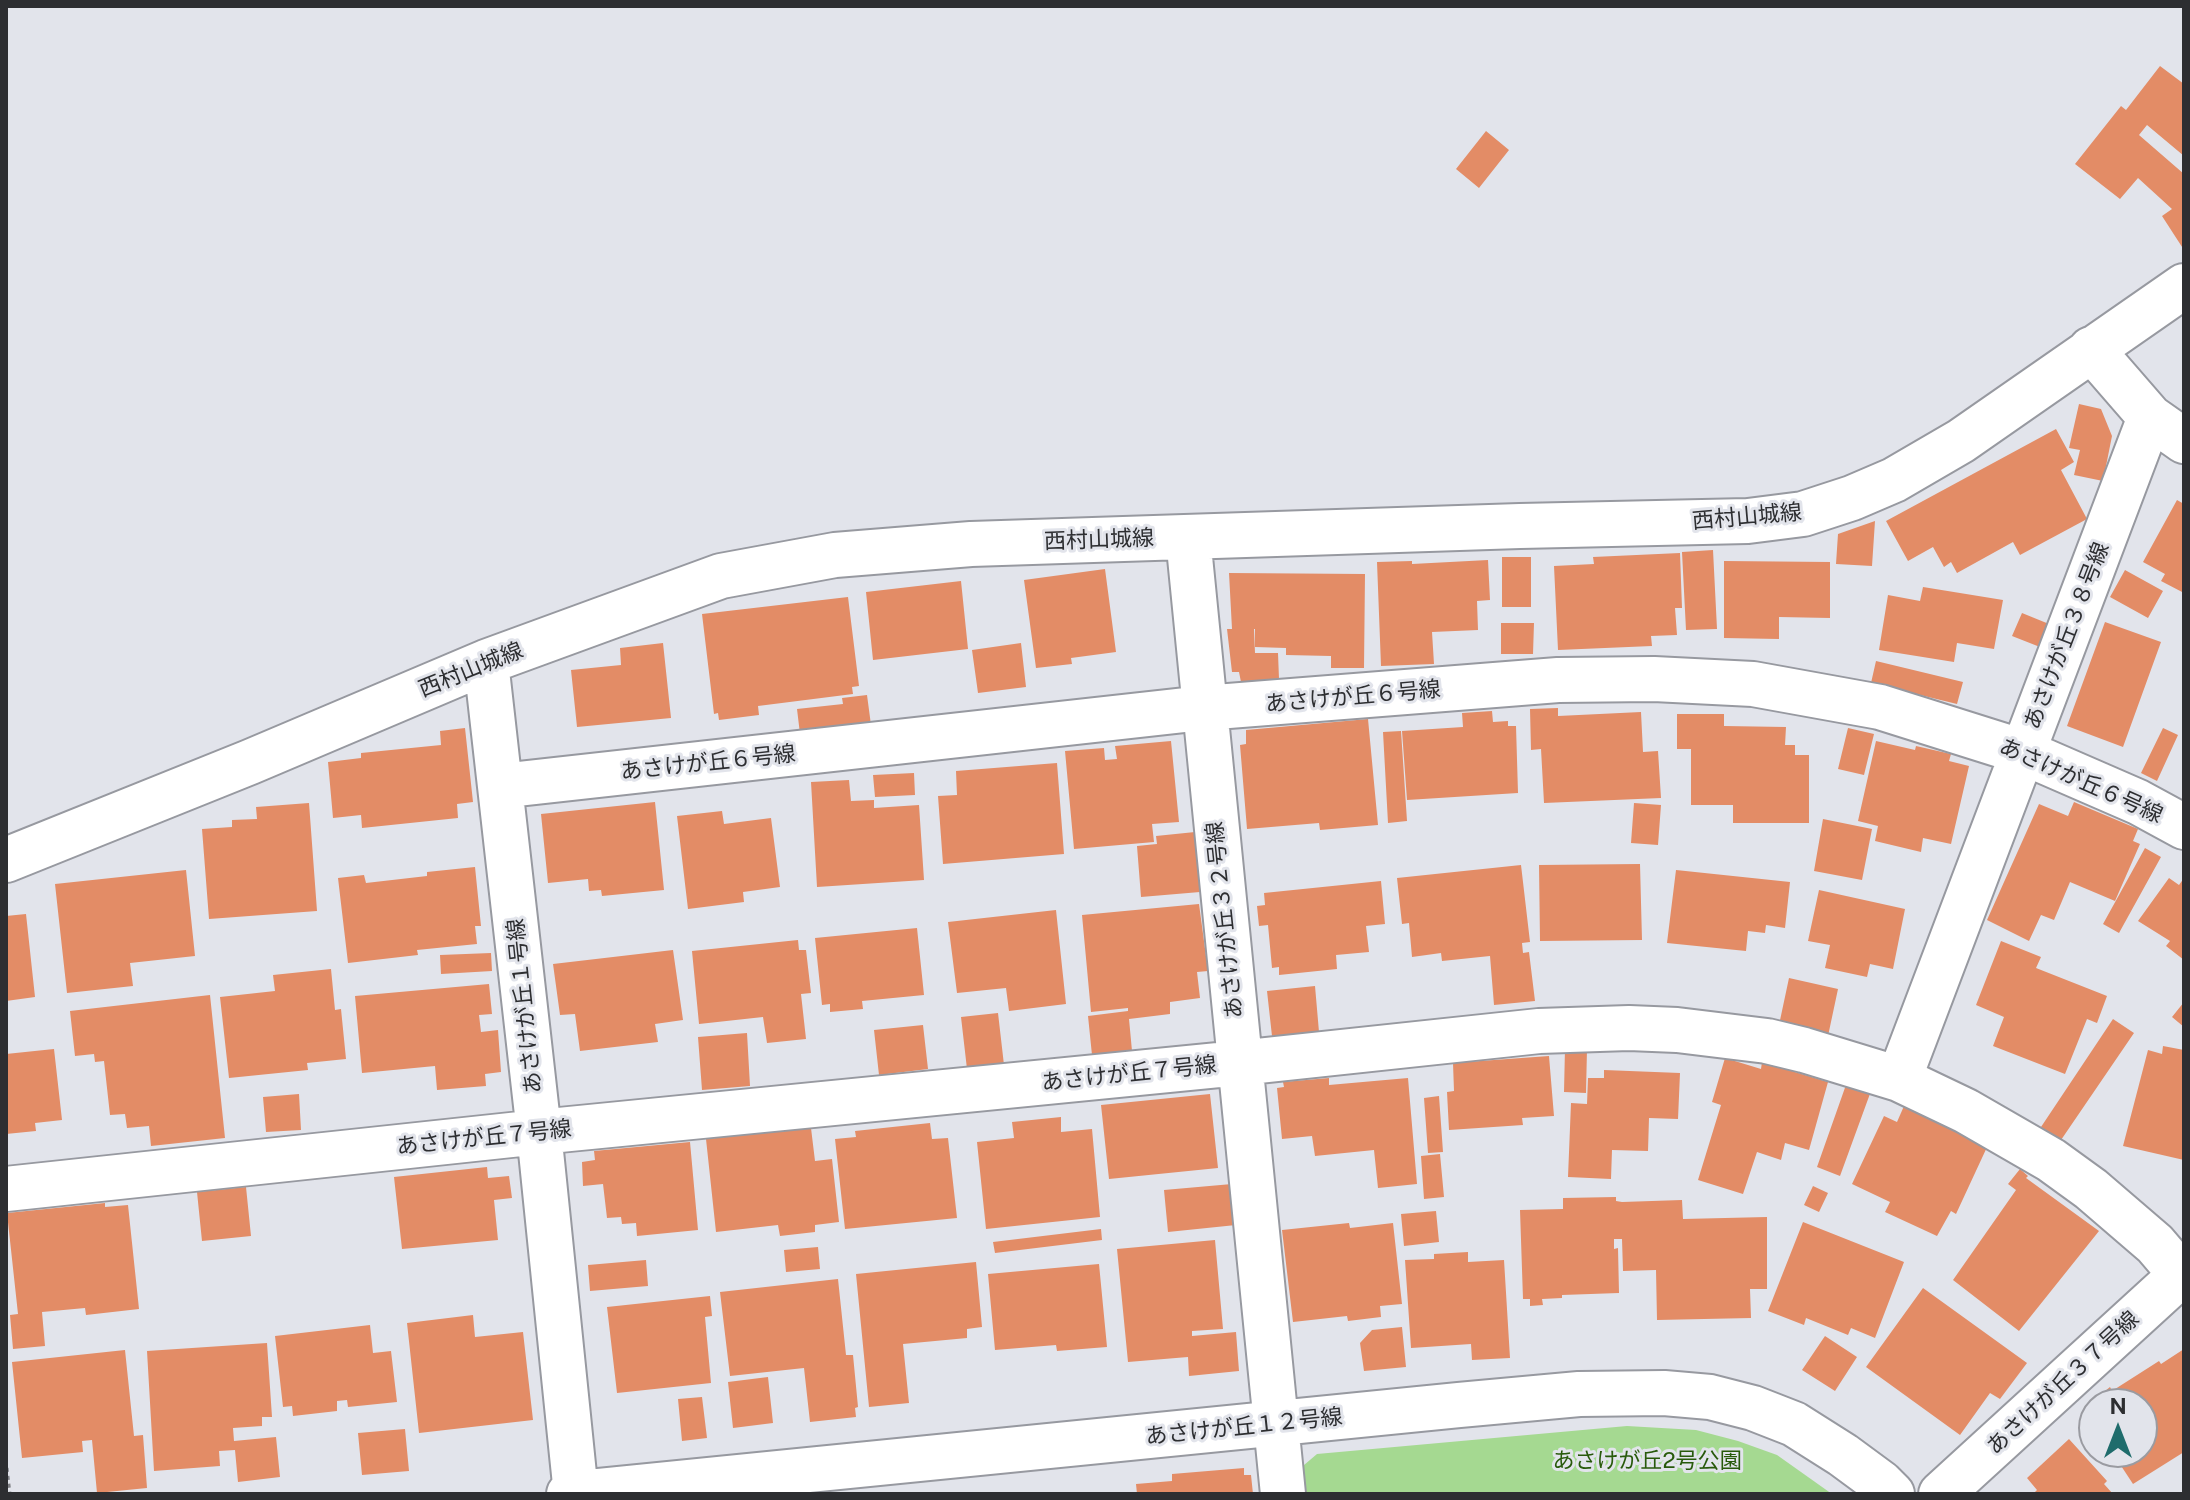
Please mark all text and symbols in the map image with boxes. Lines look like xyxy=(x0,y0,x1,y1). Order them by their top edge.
street label: 西村山城線 xyxy=(1691,499,1803,535)
street label: 西村山城線 xyxy=(1044,525,1154,555)
street label: あさけが丘３８号線 xyxy=(2019,539,2115,733)
street label: 西村山城線 xyxy=(415,637,527,703)
street label: あさけが丘６号線 xyxy=(1264,676,1442,718)
street label: あさけが丘６号線 xyxy=(1995,733,2167,829)
street label: あさけが丘６号線 xyxy=(619,741,797,785)
street label: あさけが丘３２号線 xyxy=(1202,820,1248,1020)
street label: あさけが丘１号線 xyxy=(503,917,547,1095)
street label: あさけが丘７号線 xyxy=(1040,1052,1218,1096)
street label: あさけが丘７号線 xyxy=(395,1116,573,1160)
street label: あさけが丘３７号線 xyxy=(1982,1306,2144,1460)
north arrow xyxy=(2078,1388,2158,1468)
text: N xyxy=(2109,1393,2127,1419)
street label: あさけが丘１２号線 xyxy=(1144,1404,1344,1450)
park label: あさけが丘2号公園 xyxy=(1552,1448,1742,1474)

